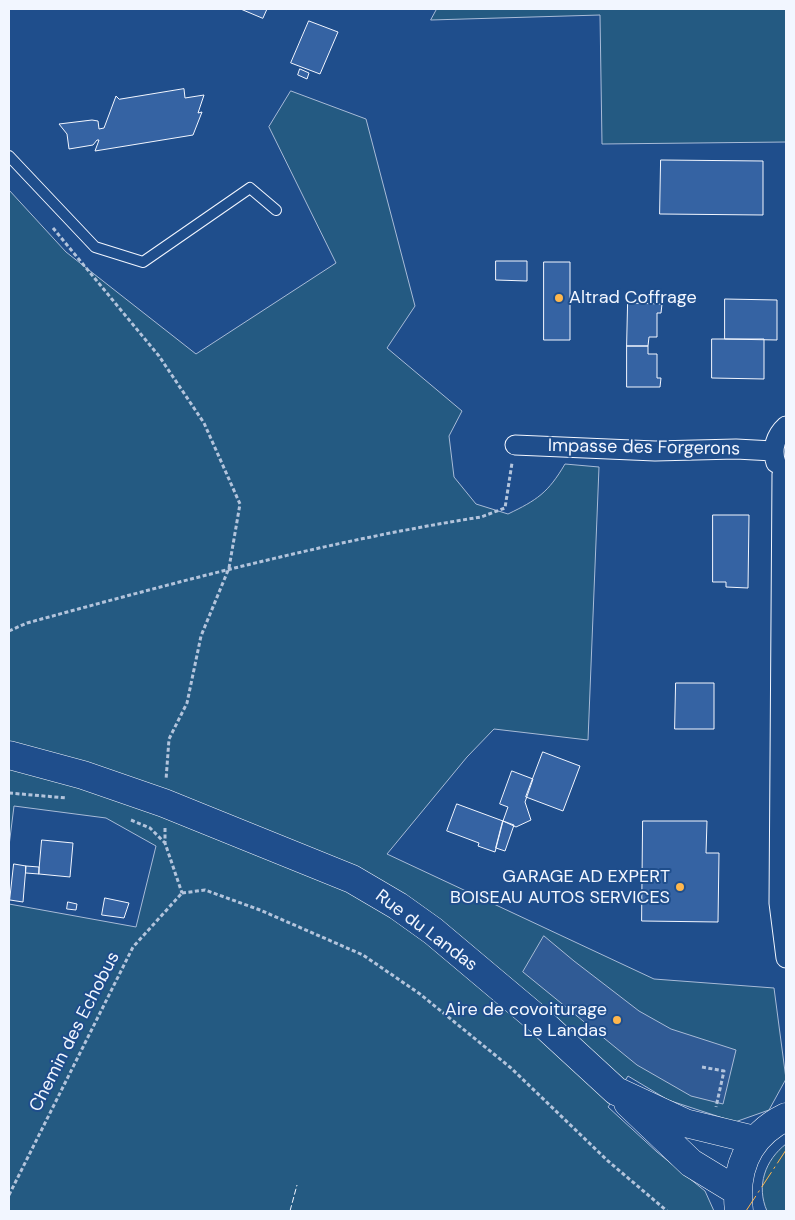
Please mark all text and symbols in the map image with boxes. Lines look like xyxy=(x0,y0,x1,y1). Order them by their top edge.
place label: Altrad Coffrage xyxy=(569,287,697,309)
marker: Altrad Coffrage xyxy=(553,292,565,304)
street label: Impasse des Forgerons xyxy=(548,436,740,460)
place label: GARAGE AD EXPERT BOISEAU AUTOS SERVICES xyxy=(450,866,670,909)
marker: GARAGE AD EXPERT BOISEAU AUTOS SERVICES xyxy=(674,881,686,893)
street label: Rue du Landas xyxy=(371,886,481,976)
street label: Chemin des Echobus xyxy=(25,949,125,1115)
place label: Aire de covoiturage Le Landas xyxy=(445,999,607,1042)
marker: Aire de covoiturage Le Landas xyxy=(611,1014,623,1026)

